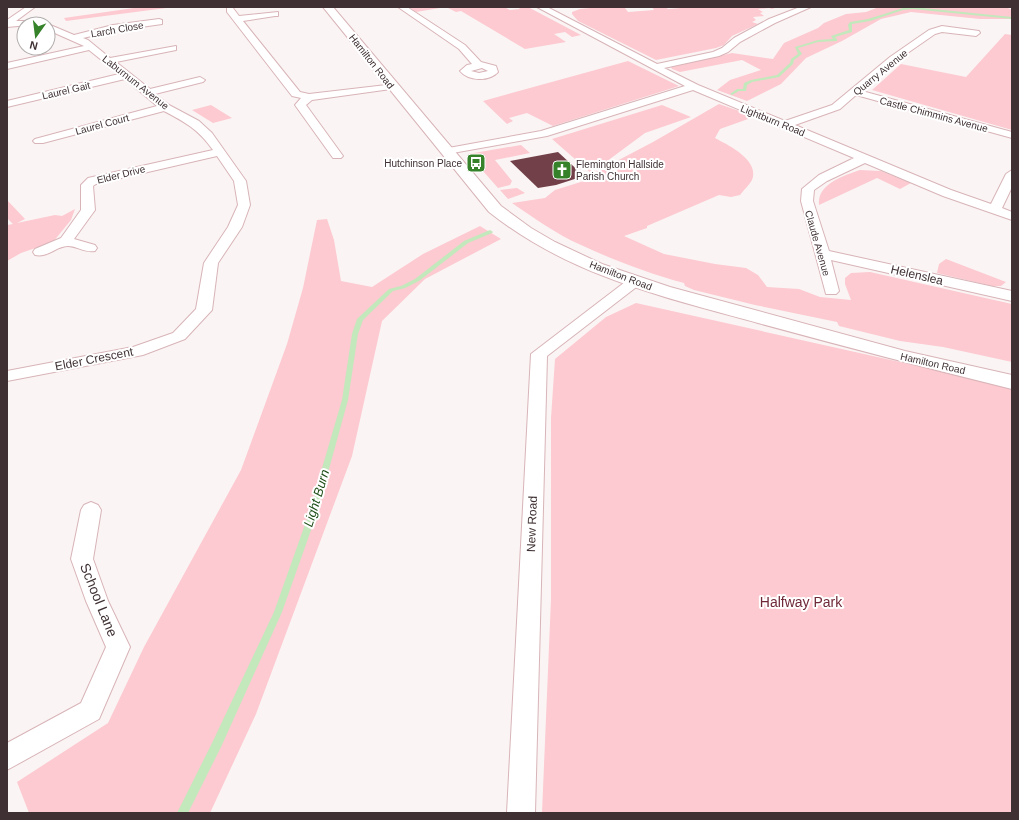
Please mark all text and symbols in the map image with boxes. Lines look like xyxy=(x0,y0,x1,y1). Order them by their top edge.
north arrow xyxy=(16,16,56,56)
street label: Larch Close xyxy=(90,19,145,40)
street label: Hamilton Road xyxy=(347,32,396,91)
text: N xyxy=(28,39,39,52)
street label: Quarry Avenue xyxy=(851,47,910,98)
street label: Laburnum Avenue xyxy=(100,53,171,112)
street label: Laurel Gait xyxy=(41,80,91,101)
street label: Castle Chimmins Avenue xyxy=(879,95,990,134)
street label: Lightburn Road xyxy=(739,103,807,138)
street label: Laurel Court xyxy=(74,112,130,137)
bus stop icon: Hutchinson Place xyxy=(465,152,487,174)
place label: Hutchinson Place xyxy=(384,158,462,169)
church icon: Flemington Hallside Parish Church xyxy=(551,159,573,181)
place label: Flemington Hallside Parish Church xyxy=(576,159,664,182)
street label: Elder Drive xyxy=(96,163,147,186)
street label: Claude Avenue xyxy=(803,209,832,278)
street label: Hamilton Road xyxy=(588,258,654,292)
street label: Helenslea xyxy=(889,262,945,288)
street label: Elder Crescent xyxy=(54,344,135,373)
street label: Hamilton Road xyxy=(899,351,966,376)
water label: Light Burn xyxy=(301,468,332,529)
street label: New Road xyxy=(524,496,540,552)
street label: School Lane xyxy=(77,561,121,639)
park label: Halfway Park xyxy=(760,594,843,610)

